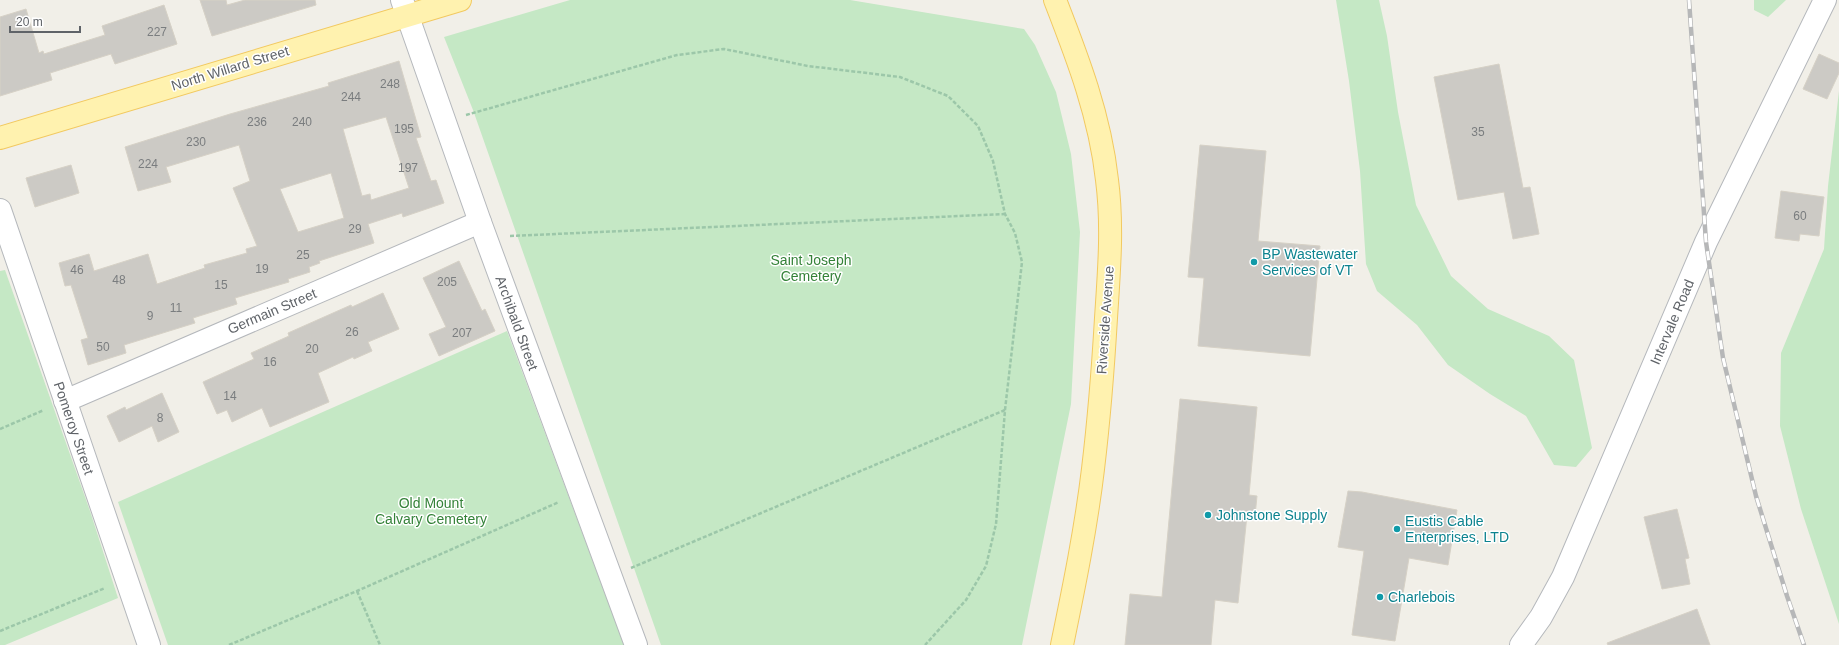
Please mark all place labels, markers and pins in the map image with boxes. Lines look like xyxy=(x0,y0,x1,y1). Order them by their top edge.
place label: BP Wastewater Services of VT xyxy=(1262,246,1358,278)
marker: BP Wastewater Services of VT xyxy=(1249,257,1259,267)
place label: Johnstone Supply xyxy=(1216,507,1327,523)
marker: Johnstone Supply xyxy=(1203,510,1213,520)
place label: Eustis Cable Enterprises, LTD xyxy=(1405,513,1509,545)
marker: Eustis Cable Enterprises, LTD xyxy=(1392,524,1402,534)
place label: Charlebois xyxy=(1388,589,1455,605)
marker: Charlebois xyxy=(1375,592,1385,602)

